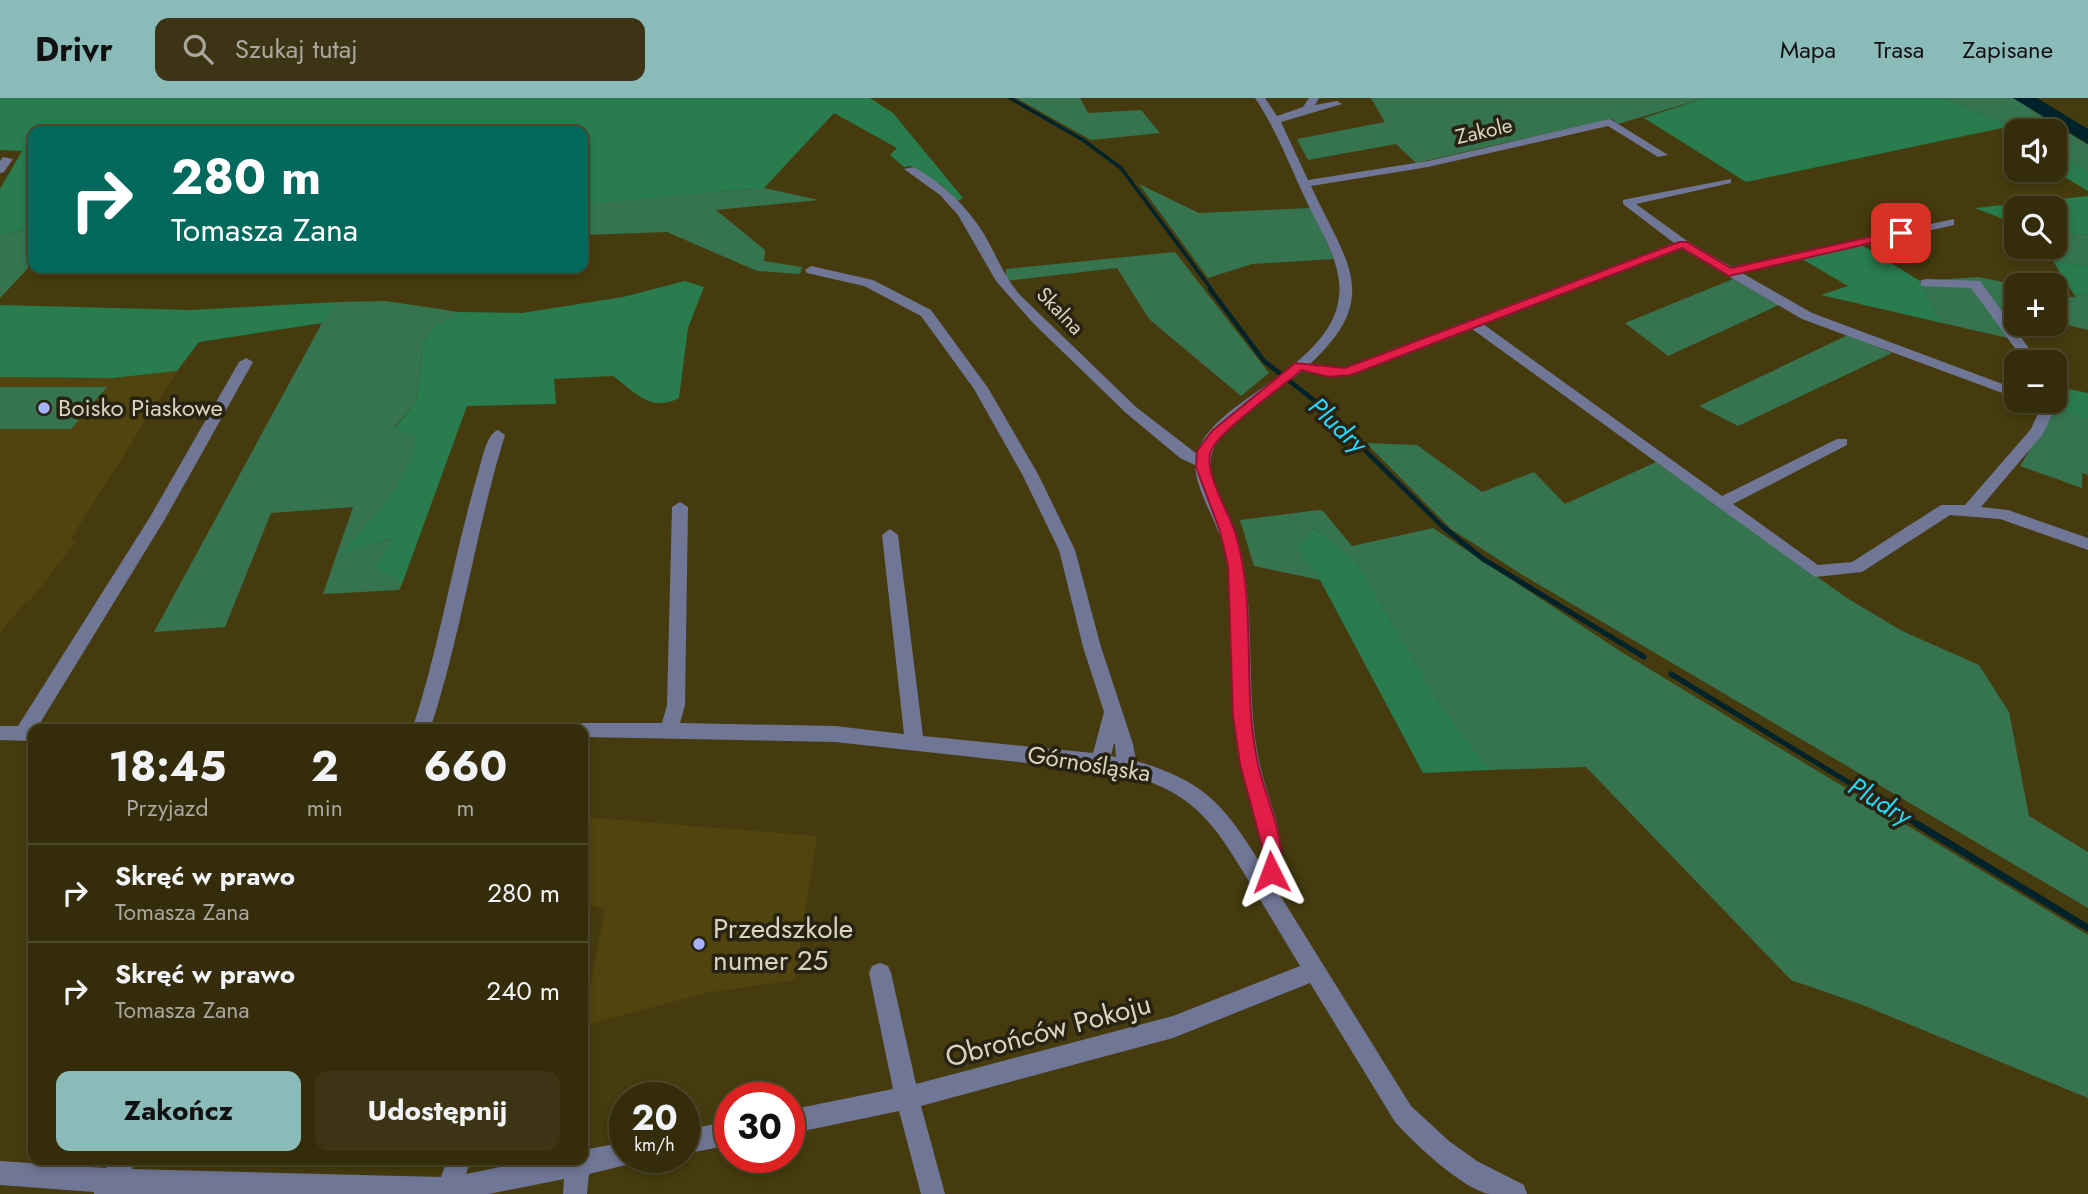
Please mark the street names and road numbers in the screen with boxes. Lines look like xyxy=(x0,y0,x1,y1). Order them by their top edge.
street label: Zakole xyxy=(1453,110,1516,152)
street label: Skalna xyxy=(1029,280,1091,342)
street label: Górnośląska xyxy=(1025,737,1153,791)
street label: Obrońców Pokoju xyxy=(941,983,1156,1078)

